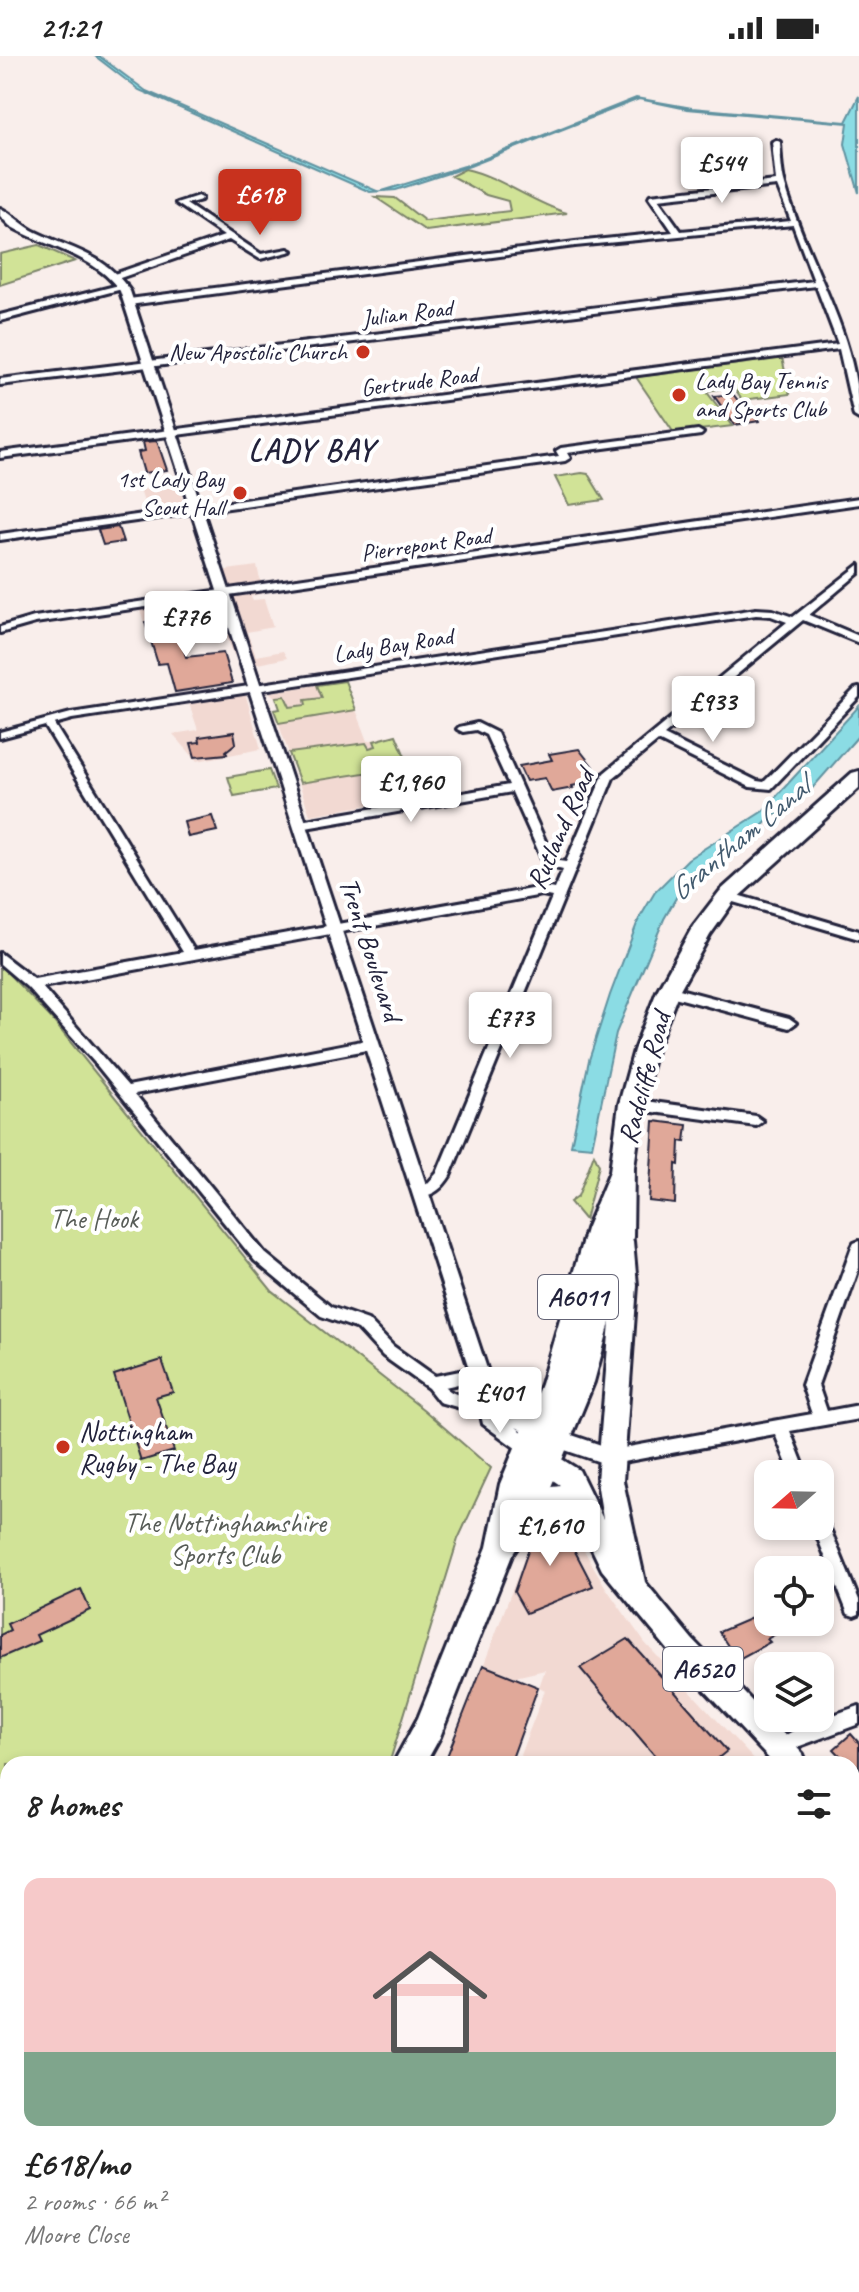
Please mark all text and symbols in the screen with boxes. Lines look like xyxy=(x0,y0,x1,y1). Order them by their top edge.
text: 21:21 xyxy=(40,9,100,47)
pin: £544 xyxy=(675,137,769,205)
text: £544 xyxy=(699,146,745,179)
pin: £618 xyxy=(213,169,307,237)
text: £618 xyxy=(236,178,284,211)
street label: Julian Road xyxy=(359,292,458,334)
place label: New Apostolic Church xyxy=(169,337,349,367)
marker: New Apostolic Church xyxy=(354,343,372,361)
street label: Gertrude Road xyxy=(359,359,482,403)
place label: Lady Bay Tennis and Sports Club xyxy=(695,366,829,424)
marker: Lady Bay Tennis and Sports Club xyxy=(670,386,688,404)
district label: LADY BAY xyxy=(249,431,379,469)
place label: 1st Lady Bay Scout Hall xyxy=(117,464,228,522)
marker: 1st Lady Bay Scout Hall xyxy=(231,484,249,502)
street label: Pierrepont Road xyxy=(359,520,497,568)
pin: £776 xyxy=(139,591,233,659)
text: £776 xyxy=(162,600,210,633)
street label: Lady Bay Road xyxy=(331,620,458,669)
pin: £933 xyxy=(666,676,760,744)
text: £933 xyxy=(690,685,736,718)
pin: £1,960 xyxy=(346,756,476,824)
street label: Rutland Road xyxy=(518,760,604,895)
water label: Grantham Canal xyxy=(661,763,825,909)
text: £1,960 xyxy=(379,765,443,798)
street label: Trent Boulevard xyxy=(331,873,412,1029)
pin: £773 xyxy=(463,992,557,1060)
text: £773 xyxy=(487,1001,533,1034)
street label: Radcliffe Road xyxy=(610,1005,679,1148)
park label: The Hook xyxy=(50,1201,140,1236)
road number: A6011 xyxy=(538,1275,618,1319)
pin: £401 xyxy=(453,1367,547,1435)
text: £401 xyxy=(477,1376,523,1409)
place label: Nottingham Rugby - The Bay xyxy=(79,1414,238,1481)
marker: Nottingham Rugby - The Bay xyxy=(54,1438,72,1456)
north arrow xyxy=(754,1460,834,1540)
map controls xyxy=(754,1460,834,1732)
pin: £1,610 xyxy=(485,1500,615,1568)
park label: The Nottinghamshire Sports Club xyxy=(124,1505,328,1572)
text: £1,610 xyxy=(518,1509,582,1542)
button: locate xyxy=(754,1556,834,1636)
road number: A6520 xyxy=(663,1647,743,1691)
button: layers xyxy=(754,1652,834,1732)
icon: filters xyxy=(792,1782,836,1826)
text: 8 homes xyxy=(24,1783,120,1826)
icon: home xyxy=(358,1930,502,2074)
text: £618/mo xyxy=(24,2142,129,2185)
text: 2 rooms · 66 m² xyxy=(24,2185,165,2218)
text: Moore Close xyxy=(24,2218,129,2251)

